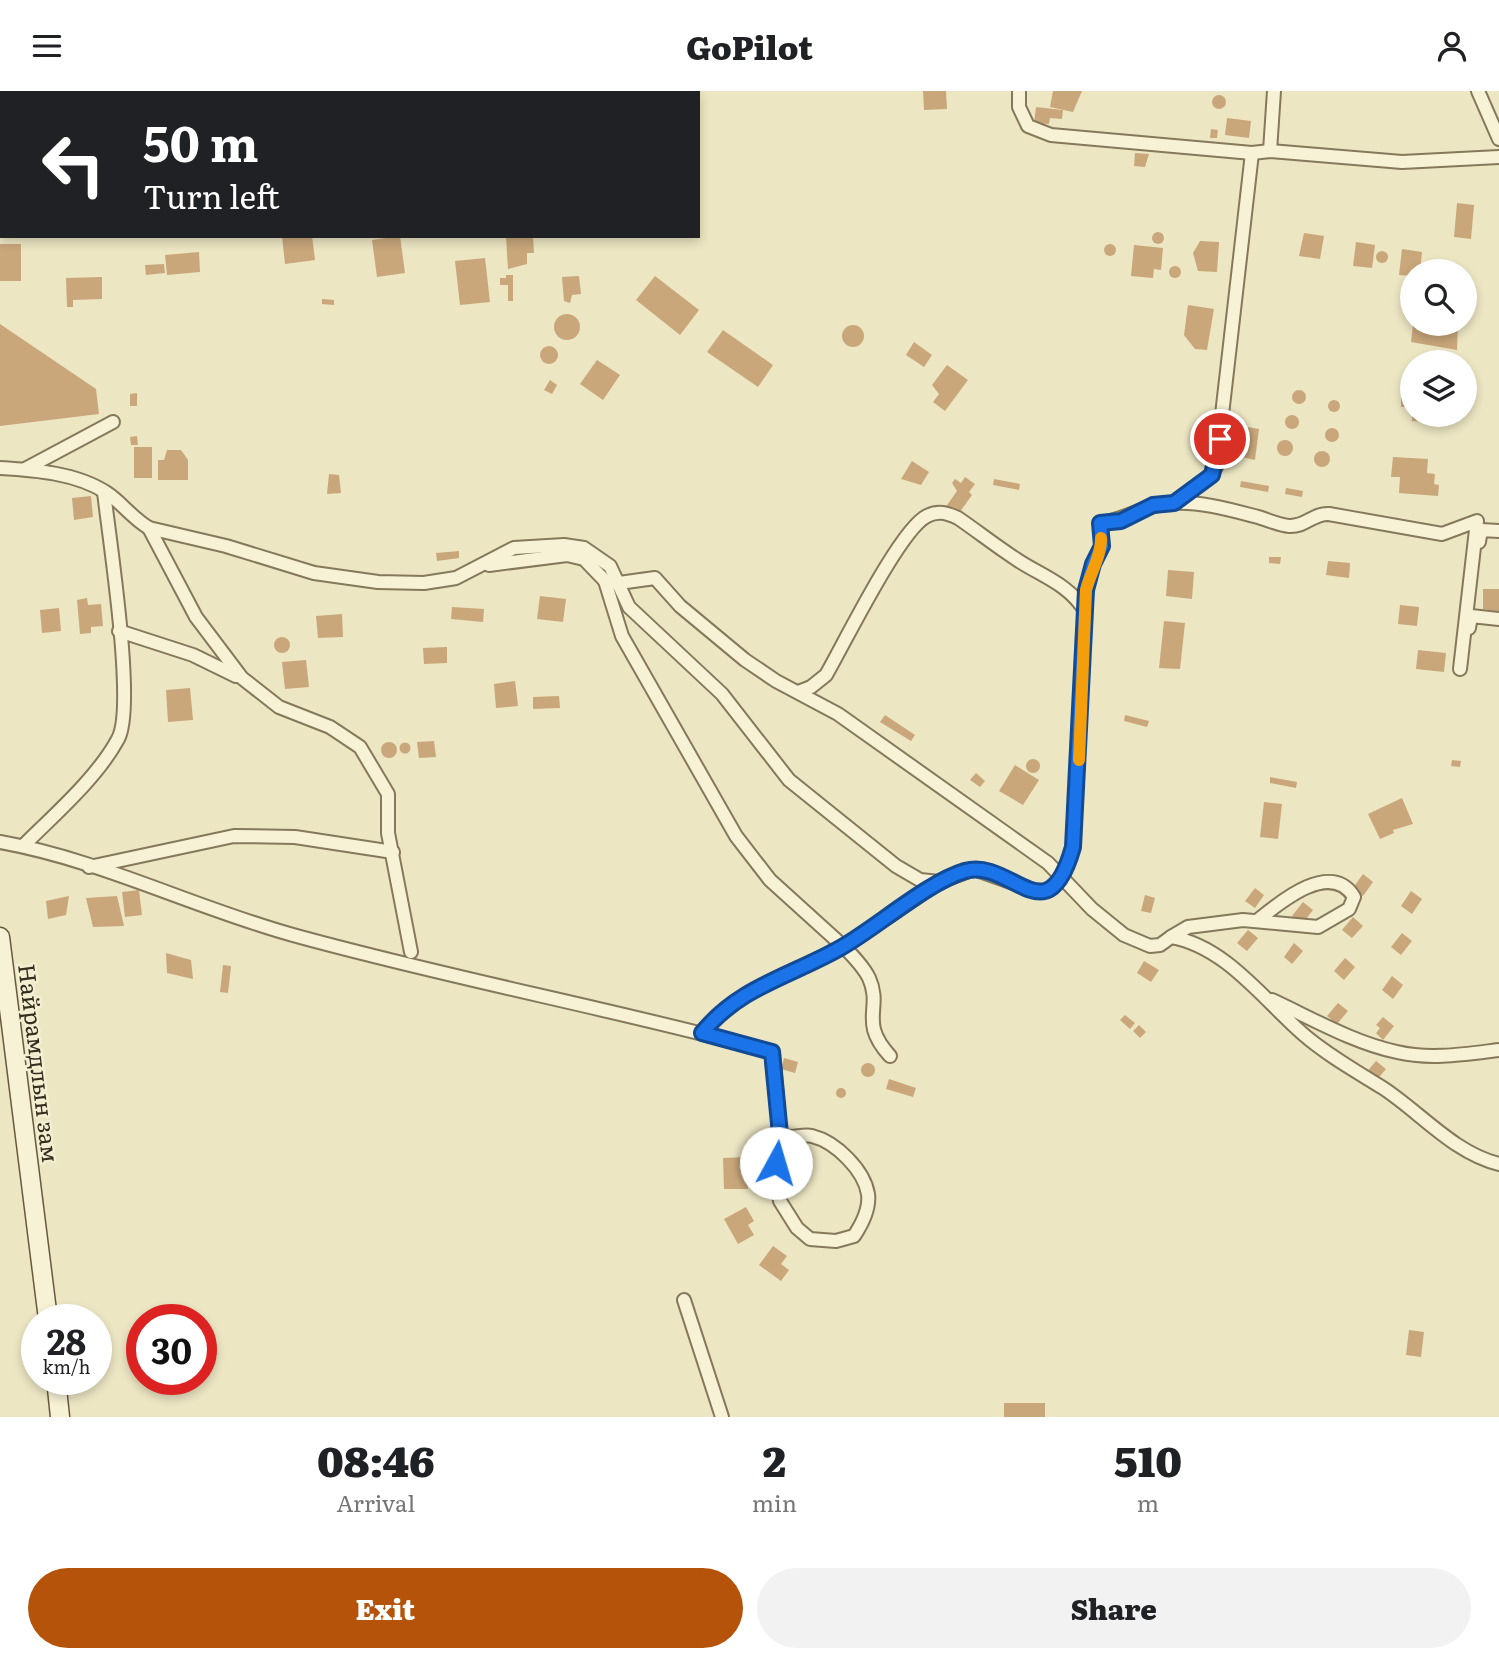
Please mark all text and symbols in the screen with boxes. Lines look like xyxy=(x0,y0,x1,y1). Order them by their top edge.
text: GoPilot xyxy=(686,22,813,70)
icon: menu xyxy=(28,27,66,65)
icon: person xyxy=(1433,27,1471,65)
text: 50 m xyxy=(143,104,259,177)
icon: left xyxy=(28,119,119,210)
text: Turn left xyxy=(143,171,280,219)
map controls xyxy=(1400,259,1477,427)
button: search xyxy=(1400,259,1477,336)
button: layers xyxy=(1400,350,1477,427)
pin xyxy=(1190,409,1250,469)
icon: arrive xyxy=(1201,420,1239,458)
street label: Найрамдлын зам xyxy=(11,962,69,1164)
position arrow xyxy=(739,1126,813,1200)
speed limit sign: 30 xyxy=(126,1304,217,1395)
text: 28 xyxy=(47,1314,86,1366)
text: km/h xyxy=(43,1353,90,1380)
text: 08:46 xyxy=(317,1428,435,1490)
text: 2 xyxy=(763,1428,786,1490)
text: 510 xyxy=(1114,1428,1182,1490)
text: Arrival xyxy=(337,1485,415,1519)
text: min xyxy=(752,1485,797,1519)
text: m xyxy=(1137,1485,1159,1519)
button: Exit xyxy=(28,1568,743,1648)
button: Share xyxy=(757,1568,1471,1648)

